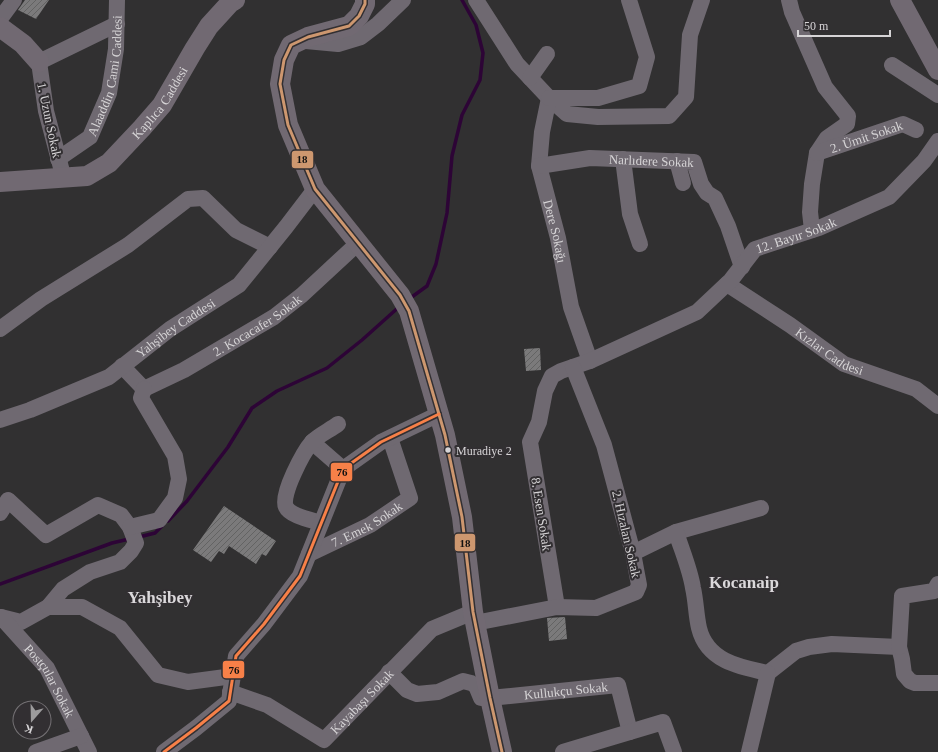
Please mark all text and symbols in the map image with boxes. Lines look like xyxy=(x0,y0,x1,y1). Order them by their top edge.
scale bar xyxy=(798,12,890,38)
street label: Alaaddin Cami Caddesi xyxy=(84,15,125,138)
text: 50 m xyxy=(804,19,829,33)
street label: Kaplıca Caddesi xyxy=(129,64,191,142)
street label: 1. Uzun Sokak xyxy=(34,81,65,160)
street label: 2. Ümit Sokak xyxy=(828,118,905,156)
line badge: 18 xyxy=(291,150,314,169)
street label: Narlıdere Sokak xyxy=(609,152,695,170)
text: 18 xyxy=(297,153,308,165)
street label: Dere Sokağı xyxy=(540,198,570,264)
street label: 12. Bayır Sokak xyxy=(754,214,839,256)
street label: 2. Kocacafer Sokak xyxy=(210,291,305,359)
street label: Yahşibey Caddesi xyxy=(133,295,218,361)
street label: Kızlar Caddesi xyxy=(793,325,866,378)
place label: Muradiye 2 xyxy=(456,444,512,458)
marker: Muradiye 2 xyxy=(443,445,453,455)
line badge: 76 xyxy=(330,462,353,482)
text: 76 xyxy=(337,466,348,478)
street label: 8. Esen Sokak xyxy=(528,476,555,552)
street label: 2. Hızalan Sokak xyxy=(609,489,644,580)
street label: 7. Emek Sokak xyxy=(329,498,406,550)
line badge: 18 xyxy=(454,533,476,552)
text: 18 xyxy=(460,537,471,549)
district label: Kocanaip xyxy=(709,573,779,592)
district label: Yahşibey xyxy=(127,588,193,607)
street label: Postçular Sokak xyxy=(21,641,78,721)
line badge: 76 xyxy=(222,660,245,679)
text: 76 xyxy=(229,664,240,676)
street label: Kayabaşı Sokak xyxy=(327,666,397,737)
street label: Kullukçu Sokak xyxy=(523,679,609,703)
north arrow xyxy=(12,700,52,740)
text: K xyxy=(22,722,35,736)

